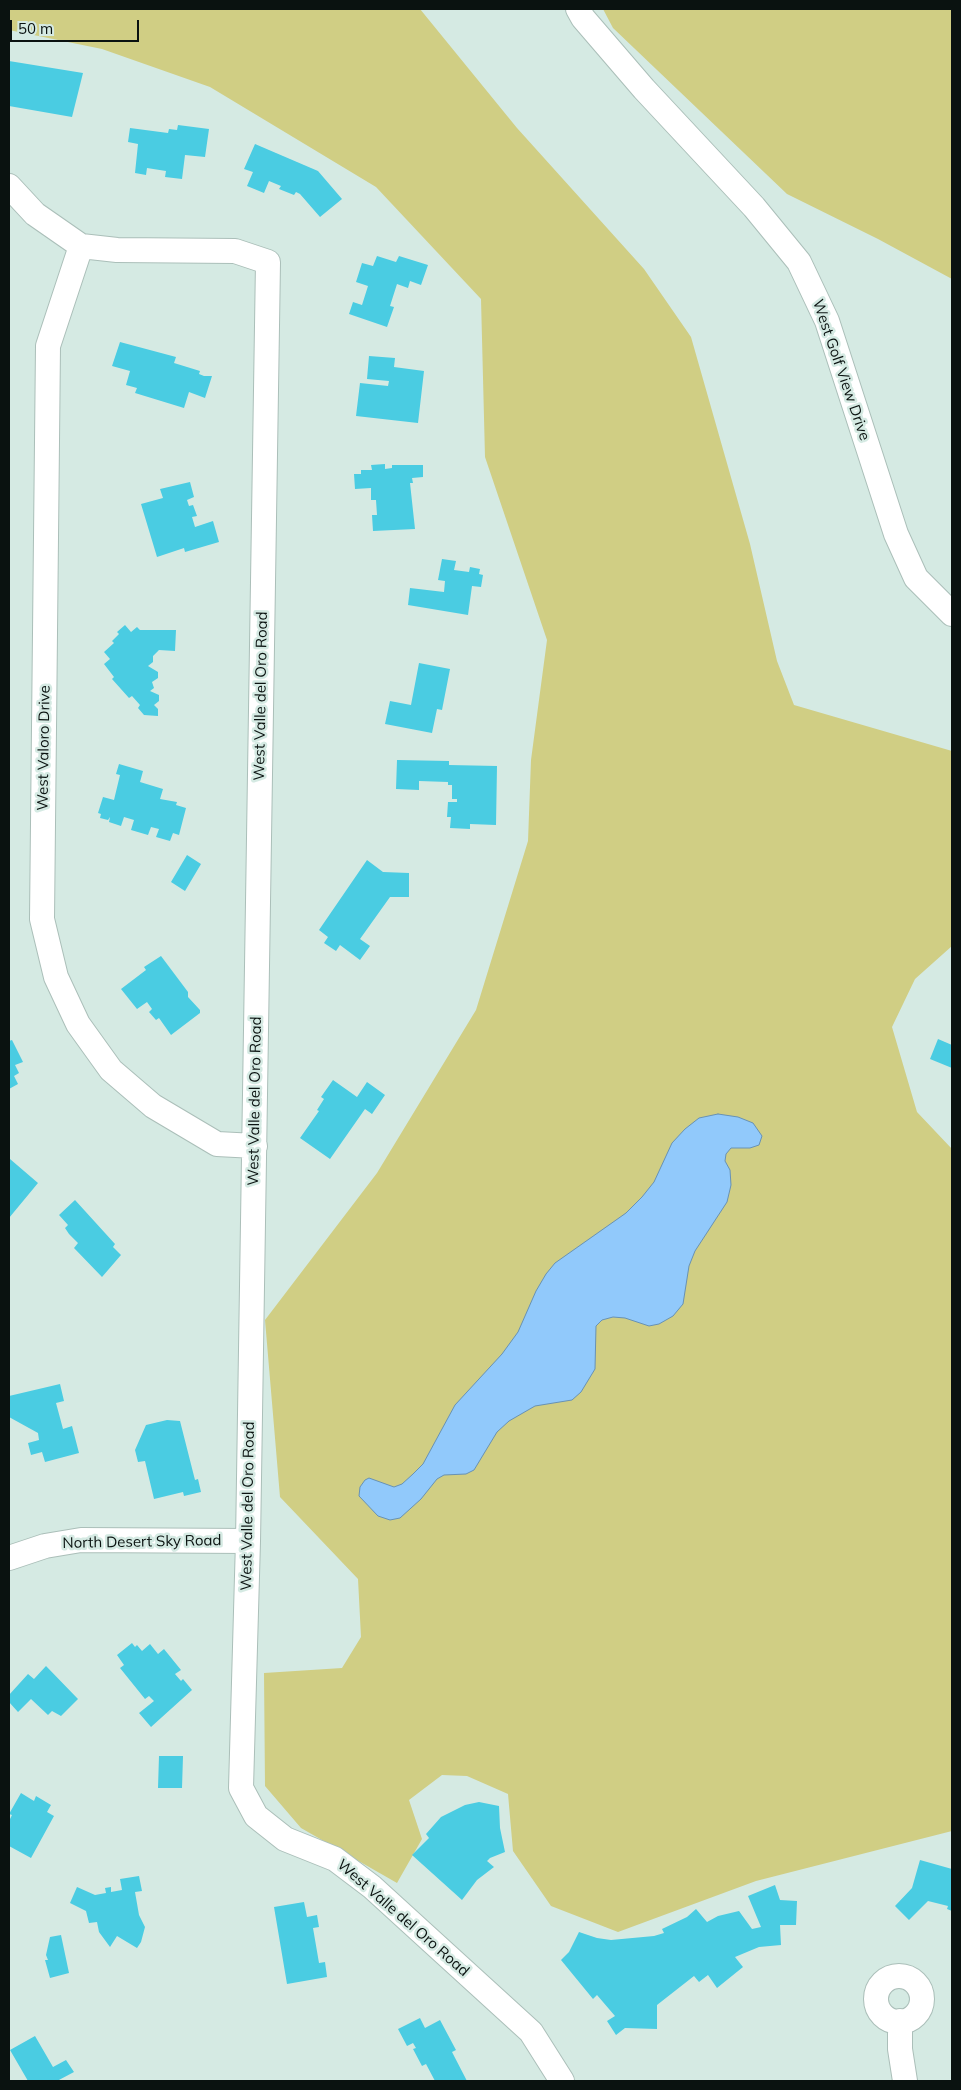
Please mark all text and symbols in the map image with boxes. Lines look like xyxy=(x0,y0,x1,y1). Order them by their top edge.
scale bar xyxy=(12,10,141,42)
text: 50 m xyxy=(18,19,53,38)
street label: West Golf View Drive xyxy=(808,297,874,443)
street label: West Valle del Oro Road xyxy=(251,611,271,781)
street label: West Valoro Drive xyxy=(34,685,54,811)
street label: West Valle del Oro Road xyxy=(245,1016,265,1186)
street label: West Valle del Oro Road xyxy=(238,1421,258,1591)
street label: North Desert Sky Road xyxy=(62,1532,222,1552)
street label: West Valle del Oro Road xyxy=(333,1856,473,1980)

